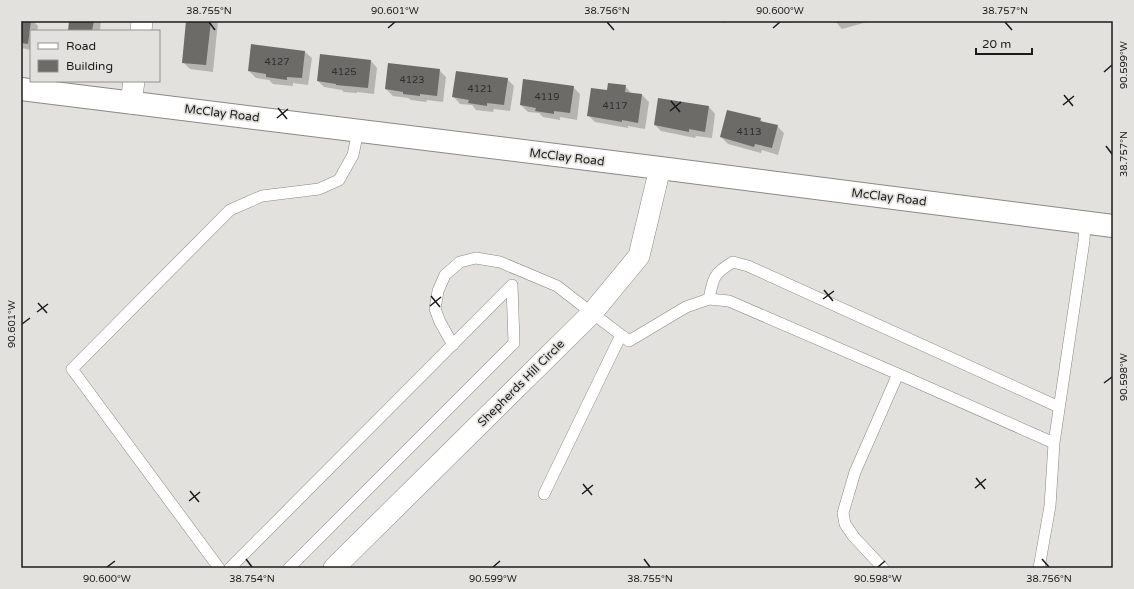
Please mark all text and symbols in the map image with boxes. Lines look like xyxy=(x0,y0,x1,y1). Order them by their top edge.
text: 38.755°N xyxy=(186,5,232,17)
text: 90.601°W xyxy=(371,5,419,17)
text: 38.756°N xyxy=(584,5,630,17)
text: 90.600°W xyxy=(756,5,804,17)
text: 38.757°N xyxy=(982,5,1028,17)
legend xyxy=(30,30,160,82)
scale bar xyxy=(976,30,1032,56)
text: 20 m xyxy=(982,37,1011,51)
text: Road xyxy=(66,39,96,53)
text: 90.599°W xyxy=(1118,41,1130,89)
house number: 4127 xyxy=(264,56,290,68)
text: Building xyxy=(66,59,113,73)
house number: 4125 xyxy=(331,66,357,78)
house number: 4123 xyxy=(399,74,425,86)
house number: 4121 xyxy=(467,83,493,95)
house number: 4119 xyxy=(534,91,560,103)
house number: 4117 xyxy=(602,100,628,112)
street label: McClay Road xyxy=(184,101,260,125)
house number: 4113 xyxy=(736,126,762,138)
text: 38.757°N xyxy=(1118,131,1130,177)
street label: McClay Road xyxy=(529,145,605,169)
street label: McClay Road xyxy=(851,185,927,209)
text: 90.601°W xyxy=(6,300,18,348)
street label: Shepherds Hill Circle xyxy=(475,337,567,429)
text: 90.598°W xyxy=(1118,353,1130,401)
text: 90.600°W xyxy=(83,573,131,585)
text: 38.754°N xyxy=(229,573,275,585)
text: 90.599°W xyxy=(469,573,517,585)
text: 38.755°N xyxy=(627,573,673,585)
text: 90.598°W xyxy=(854,573,902,585)
text: 38.756°N xyxy=(1026,573,1072,585)

